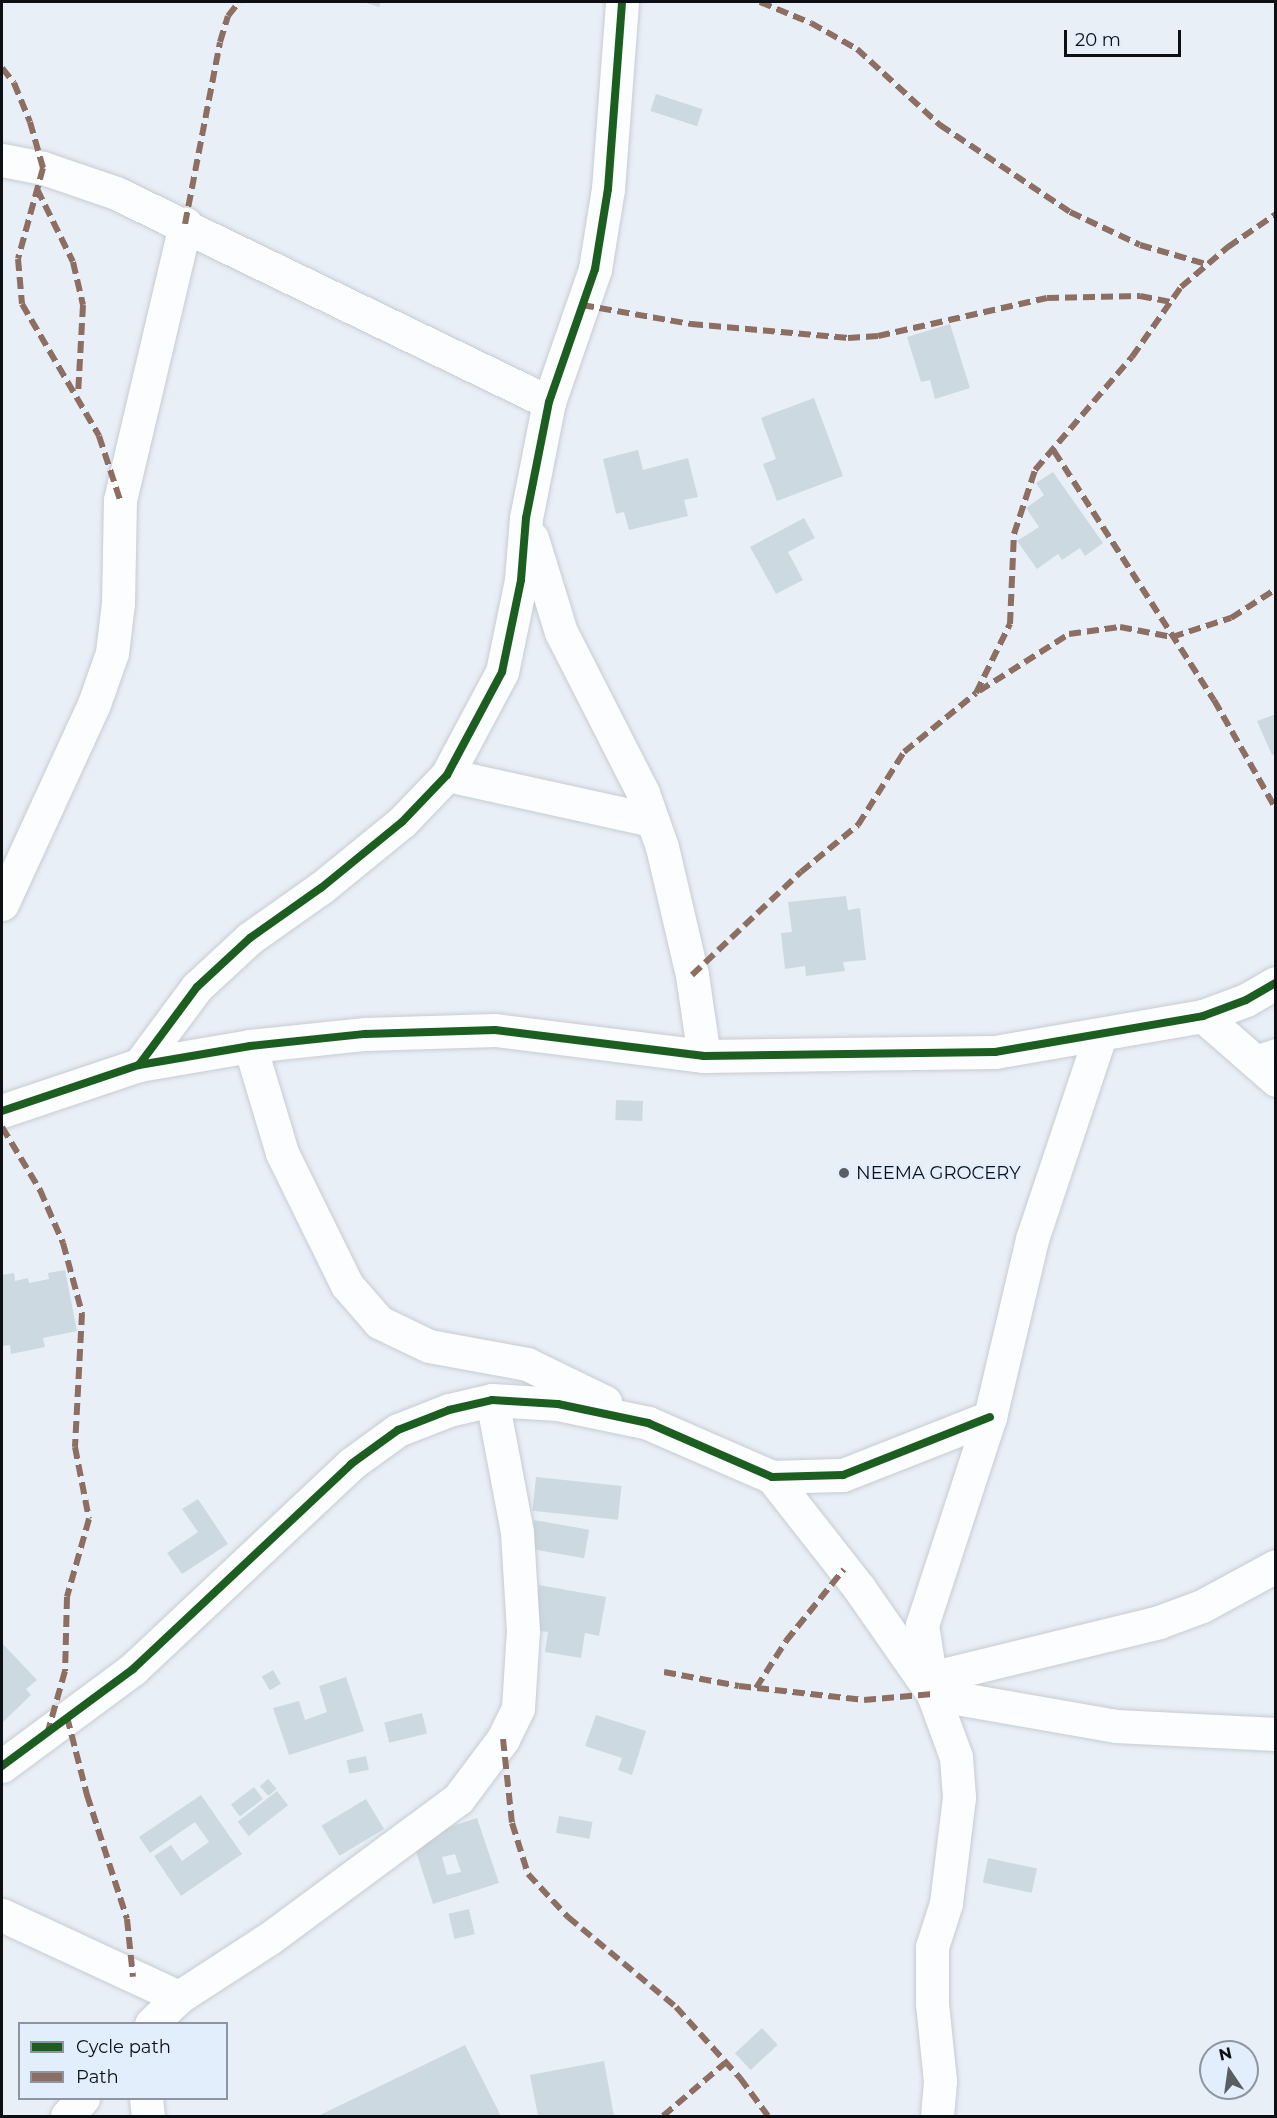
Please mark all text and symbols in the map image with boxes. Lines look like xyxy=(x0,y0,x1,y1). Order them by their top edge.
scale bar xyxy=(1067,18,1184,56)
text: 20 m xyxy=(1075,29,1121,51)
place label: NEEMA GROCERY xyxy=(856,1162,1021,1184)
marker: NEEMA GROCERY xyxy=(837,1166,851,1180)
legend xyxy=(18,2022,228,2100)
text: Cycle path xyxy=(76,2036,171,2058)
north arrow xyxy=(1199,2040,1259,2100)
text: N xyxy=(1217,2043,1234,2065)
text: Path xyxy=(76,2066,119,2088)

